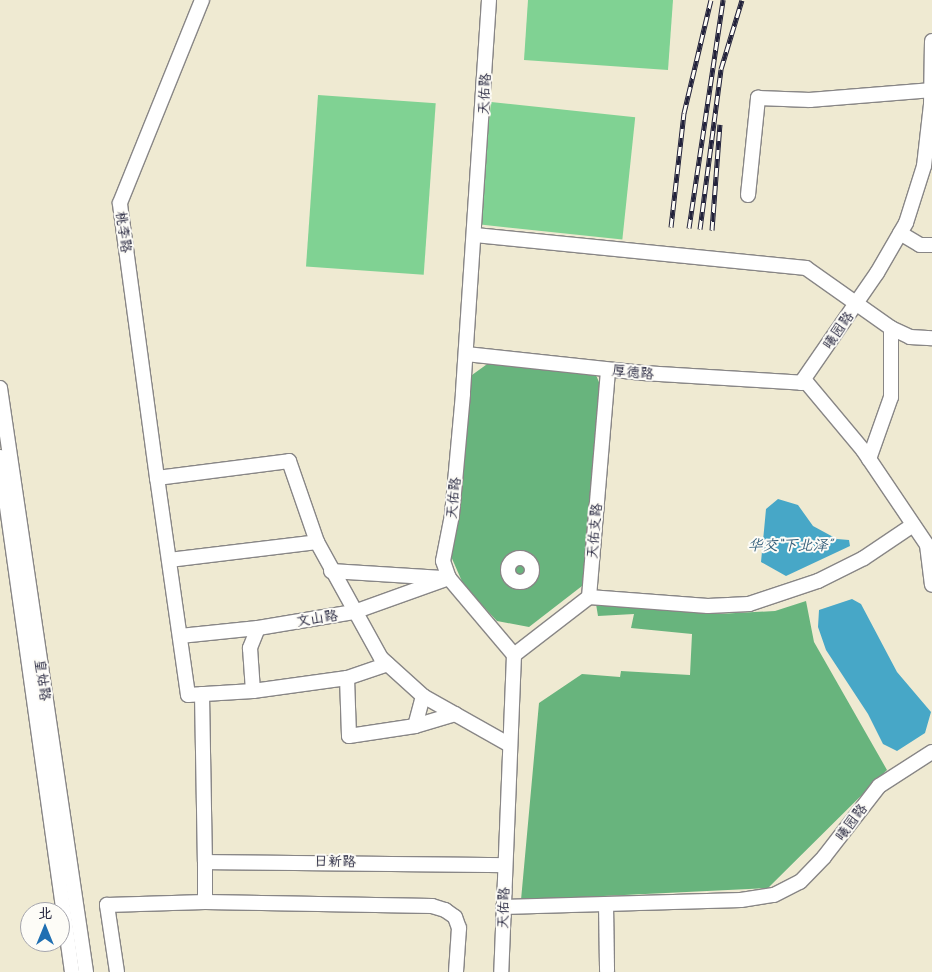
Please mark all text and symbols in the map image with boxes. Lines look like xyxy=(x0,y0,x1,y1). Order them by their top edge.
street label: 天佑路 xyxy=(475,73,493,115)
street label: 桃李路 xyxy=(113,210,135,254)
street label: 曦园路 xyxy=(819,308,857,352)
street label: 厚德路 xyxy=(611,362,655,382)
street label: 天佑路 xyxy=(442,476,464,520)
street label: 天佑支路 xyxy=(583,502,605,560)
water label: 华交“下北泽” xyxy=(748,536,832,554)
street label: 文山路 xyxy=(295,606,339,630)
street label: 皇姑路 xyxy=(32,658,54,702)
street label: 曦园路 xyxy=(832,800,870,844)
street label: 日新路 xyxy=(314,852,356,870)
street label: 天佑路 xyxy=(494,887,512,929)
north arrow xyxy=(20,902,70,952)
text: 北 xyxy=(38,903,52,922)

